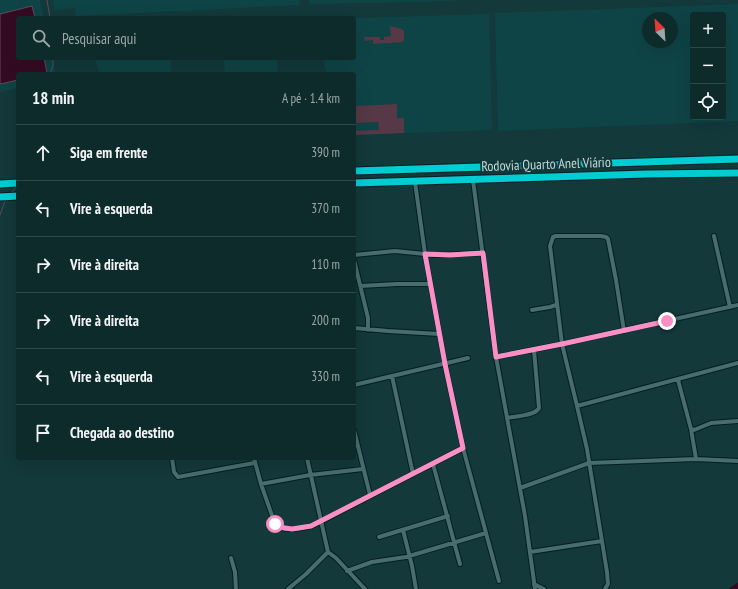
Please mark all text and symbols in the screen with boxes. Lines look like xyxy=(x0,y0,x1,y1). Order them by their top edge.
north arrow xyxy=(642,12,678,48)
map controls xyxy=(690,12,726,120)
button: + xyxy=(690,12,726,48)
search box xyxy=(16,16,356,60)
icon: search xyxy=(30,27,52,49)
text: Pesquisar aqui xyxy=(62,29,136,48)
button: − xyxy=(690,48,726,84)
button: locate xyxy=(690,84,726,120)
text: 18 min xyxy=(32,87,74,109)
text: A pé · 1.4 km xyxy=(282,90,340,107)
icon: ahead xyxy=(32,142,54,164)
text: Siga em frente xyxy=(70,143,148,162)
text: 390 m xyxy=(311,144,340,161)
street label: Rodovia Quarto Anel Viário xyxy=(481,153,611,175)
icon: left xyxy=(32,198,54,220)
text: Vire à esquerda xyxy=(70,199,153,218)
text: 370 m xyxy=(311,200,340,217)
icon: right xyxy=(32,254,54,276)
text: Vire à direita xyxy=(70,255,139,274)
text: 110 m xyxy=(311,256,340,273)
icon: right xyxy=(32,310,54,332)
text: Vire à direita xyxy=(70,311,139,330)
text: 200 m xyxy=(311,312,340,329)
route end xyxy=(658,312,676,330)
icon: left xyxy=(32,366,54,388)
text: Vire à esquerda xyxy=(70,367,153,386)
text: 330 m xyxy=(311,368,340,385)
icon: arrive xyxy=(32,422,54,444)
text: Chegada ao destino xyxy=(70,423,174,442)
route start xyxy=(266,515,284,533)

